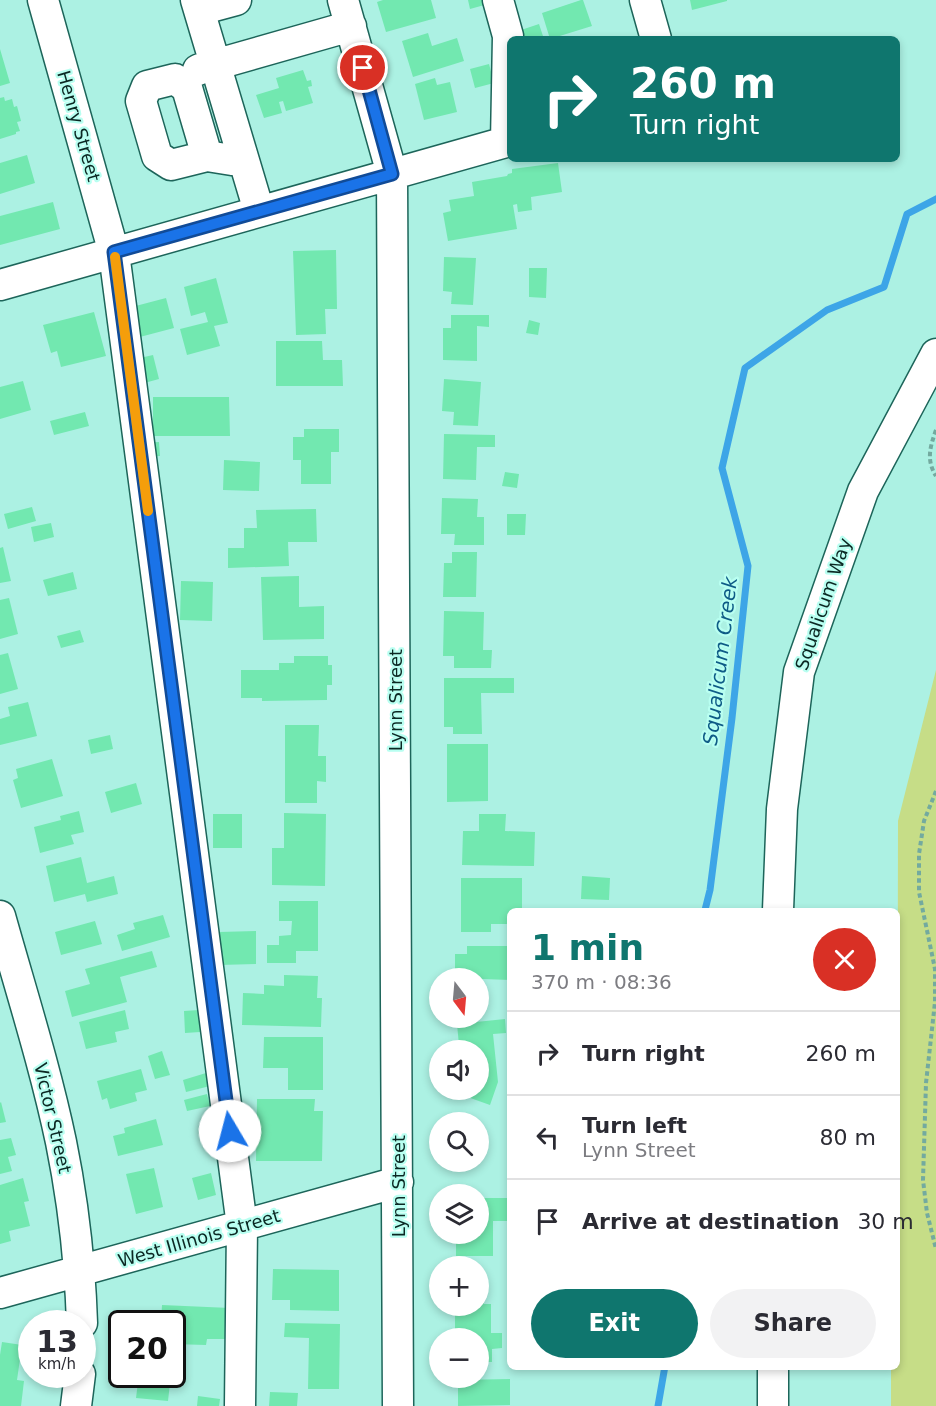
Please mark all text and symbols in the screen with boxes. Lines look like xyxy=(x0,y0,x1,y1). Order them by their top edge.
pin xyxy=(337,42,388,93)
icon: arrive xyxy=(346,51,379,84)
text: 260 m xyxy=(630,59,776,108)
icon: right xyxy=(531,60,609,138)
street label: Henry Street xyxy=(53,68,105,184)
text: Turn right xyxy=(630,109,759,140)
street label: Squalicum Way xyxy=(791,535,856,673)
water label: Squalicum Creek xyxy=(698,574,742,746)
street label: Lynn Street xyxy=(385,649,406,751)
text: 1 min xyxy=(531,927,644,968)
button: close xyxy=(813,928,876,991)
north arrow xyxy=(429,968,489,1028)
map controls xyxy=(429,968,489,1388)
text: 370 m · 08:36 xyxy=(531,970,672,994)
icon: right xyxy=(531,1037,564,1070)
button: sound xyxy=(429,1040,489,1100)
text: Turn right xyxy=(582,1041,705,1066)
text: 260 m xyxy=(806,1041,876,1066)
street label: Victor Street xyxy=(30,1061,76,1175)
position arrow xyxy=(198,1099,262,1163)
button: search xyxy=(429,1112,489,1172)
text: Turn left xyxy=(582,1113,687,1138)
icon: left xyxy=(531,1121,564,1154)
text: 80 m xyxy=(820,1125,876,1150)
street label: Lynn Street xyxy=(388,1135,409,1237)
text: Lynn Street xyxy=(582,1138,696,1162)
button: layers xyxy=(429,1184,489,1244)
street label: West Illinois Street xyxy=(116,1205,282,1271)
icon: arrive xyxy=(531,1205,564,1238)
text: Arrive at destination xyxy=(582,1209,839,1234)
text: 30 m xyxy=(857,1209,914,1234)
button: + xyxy=(429,1256,489,1316)
button: Exit xyxy=(531,1289,698,1358)
button: Share xyxy=(710,1289,876,1358)
speed limit sign: 20 xyxy=(108,1310,186,1388)
text: 13 xyxy=(36,1324,78,1359)
button: − xyxy=(429,1328,489,1388)
text: km/h xyxy=(38,1355,76,1373)

